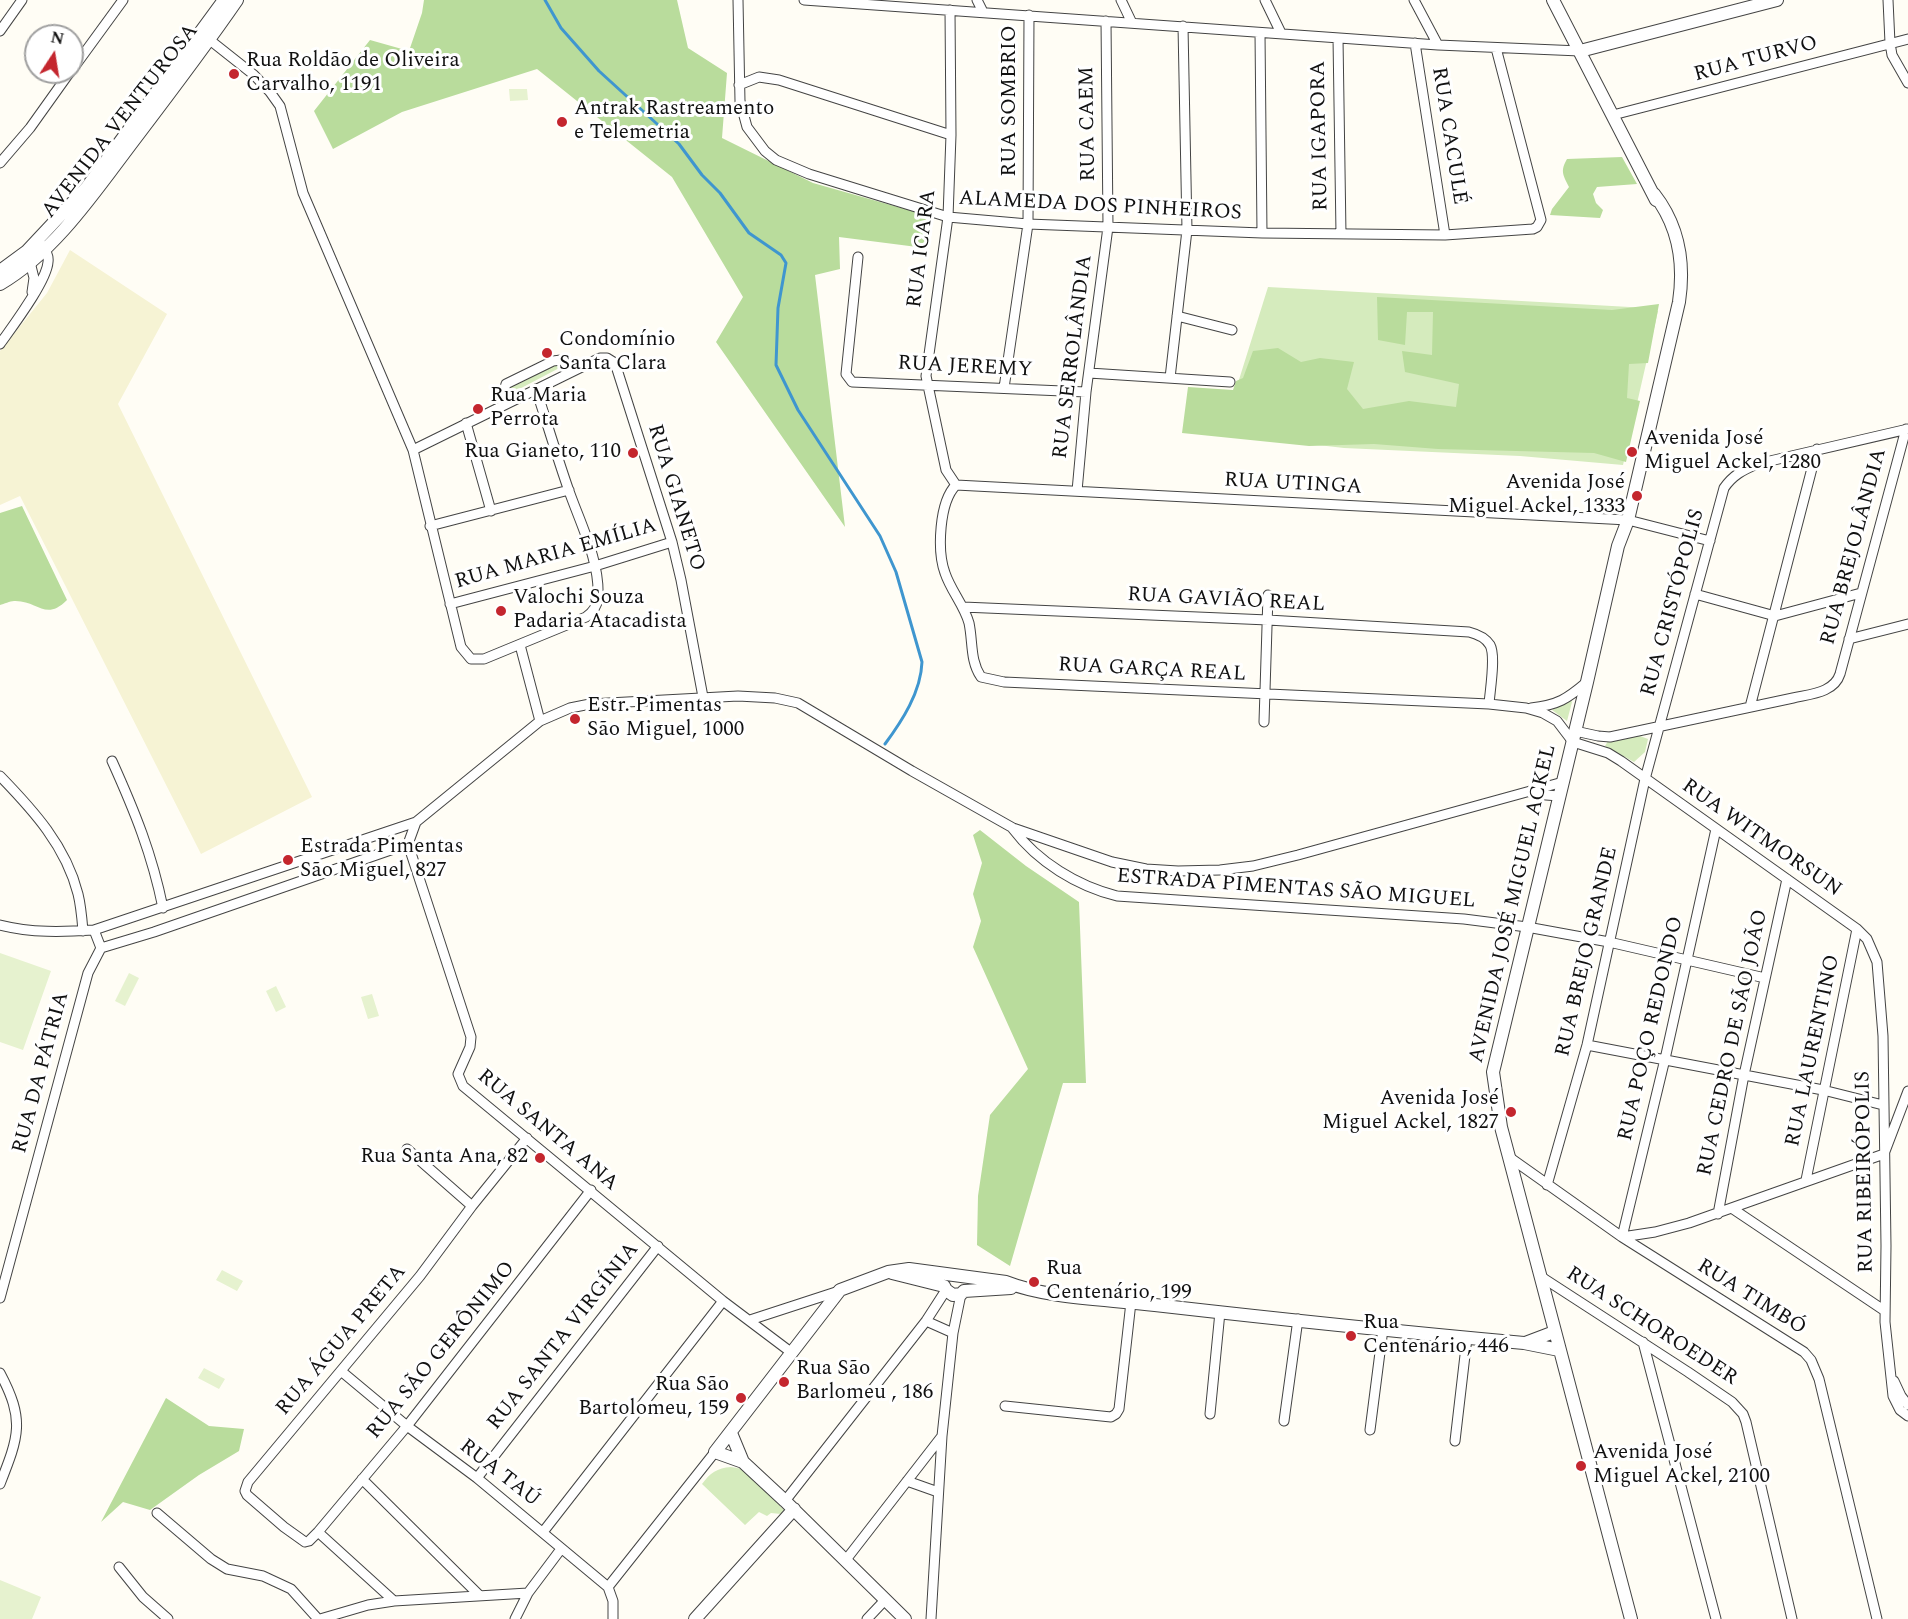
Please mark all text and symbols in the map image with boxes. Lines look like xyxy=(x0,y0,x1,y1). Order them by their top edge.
street label: AVENIDA VENTUROSA xyxy=(37,20,205,224)
north arrow xyxy=(24,24,84,84)
street label: RUA SOMBRIO xyxy=(998,25,1024,177)
street label: RUA TURVO xyxy=(1691,31,1821,89)
place label: Rua Roldão de Oliveira Carvalho, 1191 xyxy=(246,49,460,99)
street label: RUA IGAPORA xyxy=(1307,61,1335,211)
street label: RUA CACULÉ xyxy=(1425,65,1471,207)
street label: RUA CAEM xyxy=(1075,66,1103,182)
marker: Rua Roldão de Oliveira Carvalho, 1191 xyxy=(227,67,241,81)
place label: Antrak Rastreamento e Telemetria xyxy=(574,97,774,147)
marker: Antrak Rastreamento e Telemetria xyxy=(555,115,569,129)
street label: ALAMEDA DOS PINHEIROS xyxy=(958,187,1242,227)
street label: RUA ICARA xyxy=(903,188,943,310)
street label: RUA SERROLÂNDIA xyxy=(1049,253,1099,461)
place label: Condomínio Santa Clara xyxy=(559,328,675,378)
marker: Condomínio Santa Clara xyxy=(540,346,554,360)
street label: RUA JEREMY xyxy=(897,352,1033,384)
place label: Rua Maria Perrota xyxy=(490,384,587,434)
marker: Rua Maria Perrota xyxy=(471,402,485,416)
street label: RUA GIANETO xyxy=(641,422,709,574)
place label: Avenida José Miguel Ackel, 1280 xyxy=(1644,427,1821,477)
place label: Rua Gianeto, 110 xyxy=(464,440,621,466)
marker: Avenida José Miguel Ackel, 1280 xyxy=(1625,445,1639,459)
marker: Rua Gianeto, 110 xyxy=(626,446,640,460)
street label: RUA BREJOLÂNDIA xyxy=(1817,446,1893,648)
street label: RUA UTINGA xyxy=(1223,469,1363,501)
place label: Avenida José Miguel Ackel, 1333 xyxy=(1448,471,1625,521)
marker: Avenida José Miguel Ackel, 1333 xyxy=(1630,489,1644,503)
street label: RUA CRISTÓPOLIS xyxy=(1637,507,1711,699)
street label: RUA MARIA EMÍLIA xyxy=(452,514,660,596)
street label: RUA GAVIÃO REAL xyxy=(1126,583,1326,619)
place label: Valochi Souza Padaria Atacadista xyxy=(513,586,687,636)
marker: Valochi Souza Padaria Atacadista xyxy=(494,604,508,618)
street label: RUA GARÇA REAL xyxy=(1057,653,1247,689)
place label: Estr. Pimentas São Miguel, 1000 xyxy=(587,694,744,744)
marker: Estr. Pimentas São Miguel, 1000 xyxy=(568,712,582,726)
street label: AVENIDA JOSÉ MIGUEL ACKEL xyxy=(1465,742,1563,1066)
street label: RUA WITMORSUN xyxy=(1676,774,1846,904)
place label: Estrada Pimentas São Miguel, 827 xyxy=(300,835,463,885)
street label: RUA BREJO GRANDE xyxy=(1552,845,1624,1059)
marker: Estrada Pimentas São Miguel, 827 xyxy=(281,853,295,867)
street label: ESTRADA PIMENTAS SÃO MIGUEL xyxy=(1116,865,1476,915)
street label: RUA CEDRO DE SÃO JOÃO xyxy=(1693,907,1775,1179)
street label: RUA POÇO REDONDO xyxy=(1614,914,1690,1144)
street label: RUA LAURENTINO xyxy=(1781,953,1847,1149)
street label: RUA DA PÁTRIA xyxy=(8,990,76,1156)
street label: RUA SANTA ANA xyxy=(471,1065,623,1197)
street label: RUA RIBEIRÓPOLIS xyxy=(1852,1071,1880,1273)
place label: Avenida José Miguel Ackel, 1827 xyxy=(1322,1087,1499,1137)
marker: Avenida José Miguel Ackel, 1827 xyxy=(1504,1105,1518,1119)
place label: Rua Santa Ana, 82 xyxy=(360,1145,528,1171)
marker: Rua Santa Ana, 82 xyxy=(533,1151,547,1165)
street label: RUA SANTA VIRGÍNIA xyxy=(483,1238,645,1436)
street label: RUA TIMBÓ xyxy=(1692,1254,1810,1342)
street label: RUA SÃO GERÔNIMO xyxy=(363,1257,521,1445)
place label: Rua Centenário, 199 xyxy=(1046,1257,1192,1307)
street label: RUA ÁGUA PRETA xyxy=(272,1260,412,1422)
street label: RUA SCHOROEDER xyxy=(1561,1262,1741,1392)
marker: Rua Centenário, 199 xyxy=(1027,1275,1041,1289)
place label: Rua Centenário, 446 xyxy=(1363,1311,1509,1361)
marker: Rua Centenário, 446 xyxy=(1344,1329,1358,1343)
place label: Rua São Barlomeu , 186 xyxy=(796,1357,933,1407)
place label: Rua São Bartolomeu, 159 xyxy=(578,1373,729,1423)
marker: Rua São Barlomeu , 186 xyxy=(777,1375,791,1389)
marker: Rua São Bartolomeu, 159 xyxy=(734,1391,748,1405)
street label: RUA TAÚ xyxy=(453,1435,545,1513)
place label: Avenida José Miguel Ackel, 2100 xyxy=(1593,1441,1770,1491)
marker: Avenida José Miguel Ackel, 2100 xyxy=(1574,1459,1588,1473)

